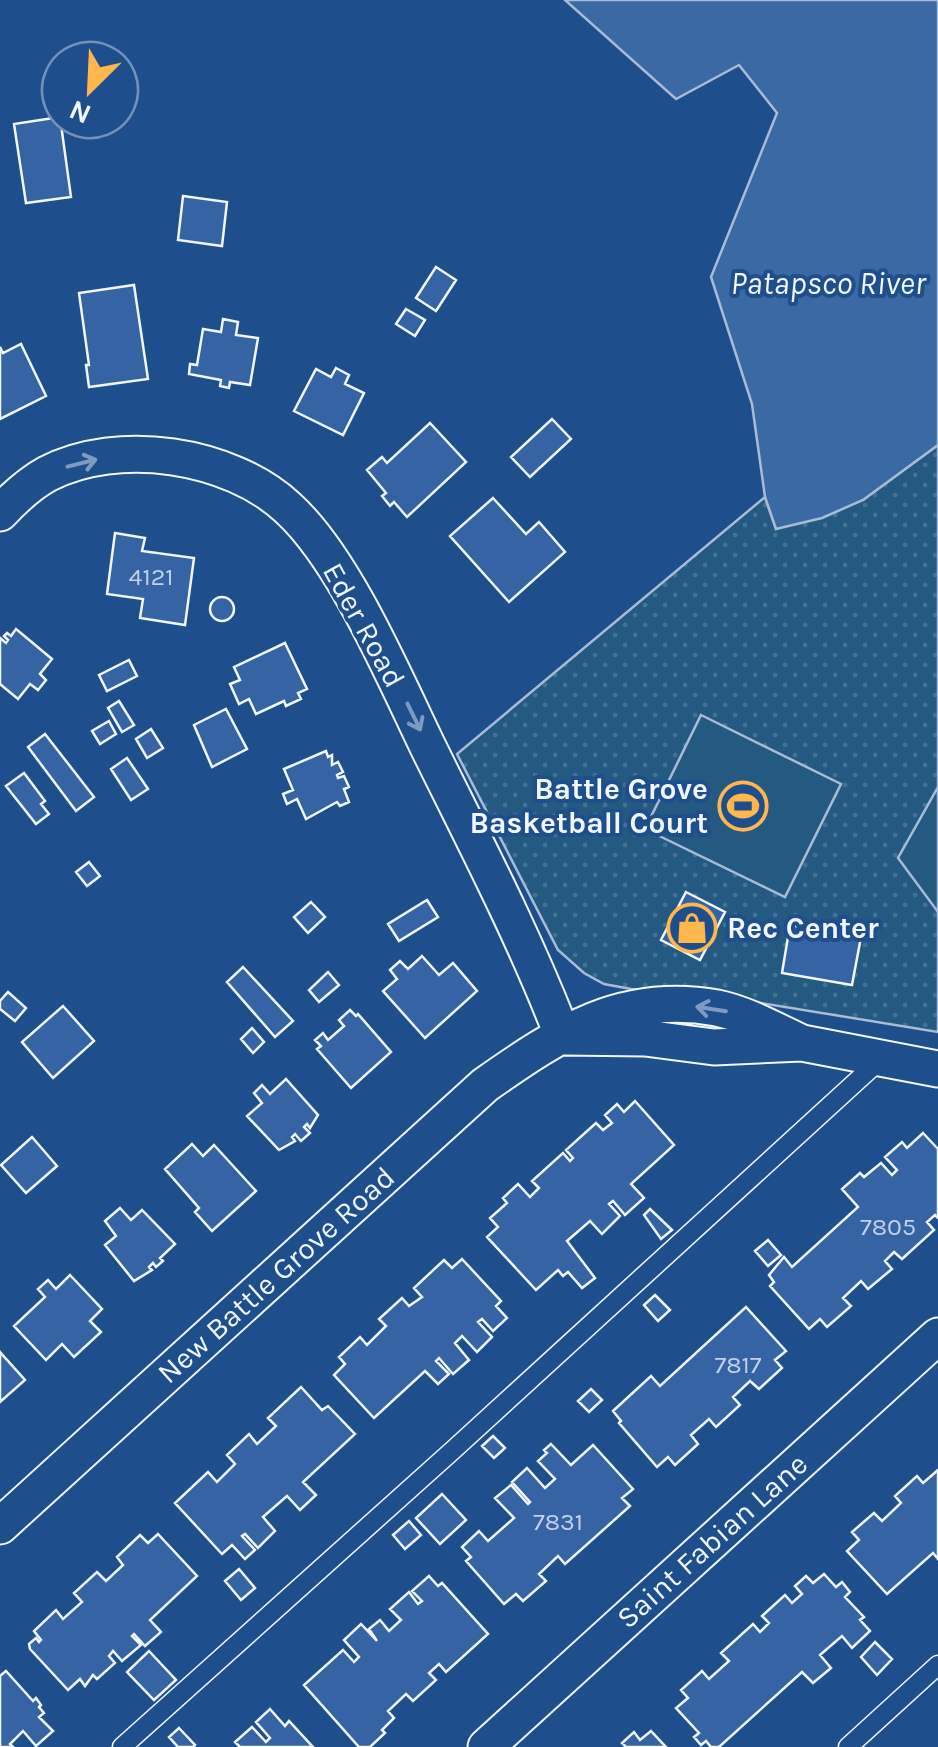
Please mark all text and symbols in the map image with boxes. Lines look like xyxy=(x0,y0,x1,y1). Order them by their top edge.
north arrow xyxy=(40,40,140,140)
text: N xyxy=(64,93,96,132)
water label: Patapsco River xyxy=(730,265,927,302)
one-way arrow xyxy=(65,453,97,471)
street label: Eder Road xyxy=(315,556,413,694)
house number: 4121 xyxy=(129,562,173,591)
one-way arrow xyxy=(405,701,424,731)
place label: Battle Grove Basketball Court xyxy=(469,771,708,841)
sports icon: Battle Grove Basketball Court xyxy=(717,780,769,832)
shop icon: Rec Center xyxy=(666,902,718,954)
place label: Rec Center xyxy=(727,910,879,946)
one-way arrow xyxy=(695,999,728,1018)
street label: New Battle Grove Road xyxy=(150,1159,402,1391)
house number: 7805 xyxy=(860,1212,916,1241)
house number: 7817 xyxy=(714,1350,762,1379)
street label: Saint Fabian Lane xyxy=(609,1446,815,1636)
house number: 7831 xyxy=(533,1507,583,1536)

